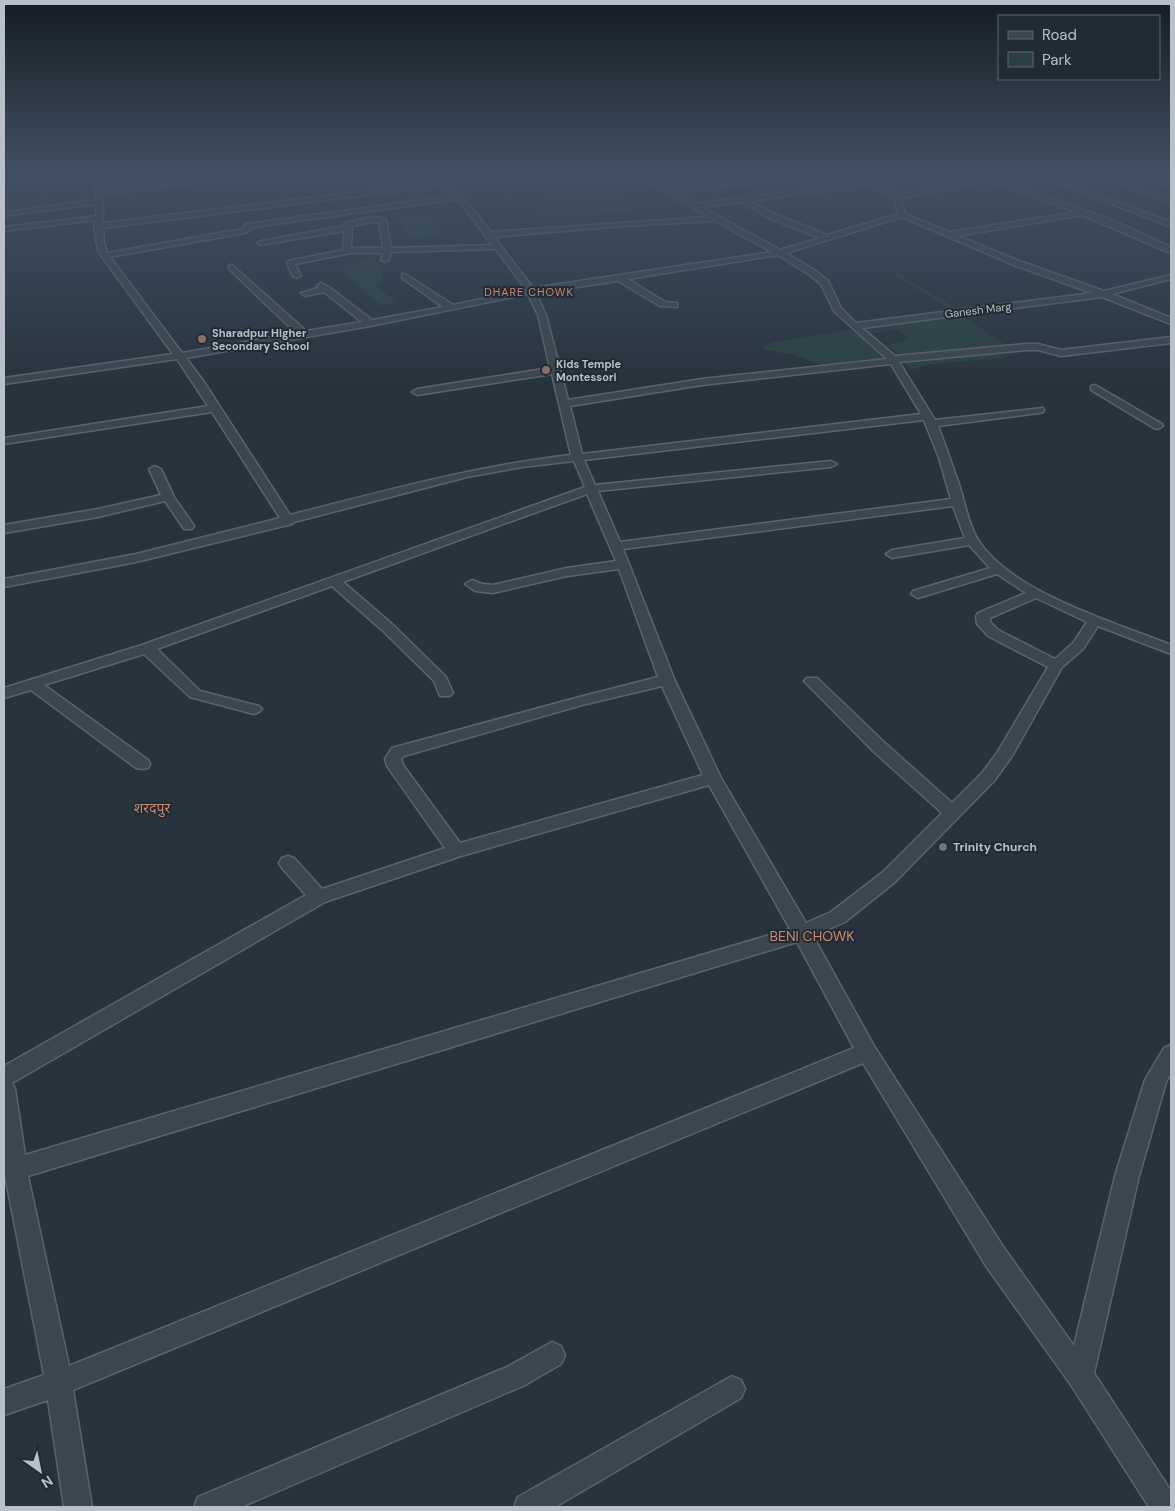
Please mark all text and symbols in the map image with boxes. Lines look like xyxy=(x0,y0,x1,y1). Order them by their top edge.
legend xyxy=(998,15,1160,80)
text: Road xyxy=(1042,25,1077,45)
text: Park xyxy=(1042,50,1072,70)
district label: DHARE CHOWK xyxy=(484,285,574,299)
street label: Ganesh Marg xyxy=(944,299,1012,321)
place label: Sharadpur Higher Secondary School xyxy=(212,326,309,353)
marker: Sharadpur Higher Secondary School xyxy=(196,333,208,345)
place label: Kids Temple Montessori xyxy=(556,357,622,384)
marker: Kids Temple Montessori xyxy=(540,364,552,376)
district label: शरदपुर xyxy=(134,799,170,818)
place label: Trinity Church xyxy=(953,839,1037,855)
marker: Trinity Church xyxy=(937,841,949,853)
district label: BENI CHOWK xyxy=(770,927,854,945)
north arrow xyxy=(15,1446,65,1496)
text: N xyxy=(38,1472,56,1492)

